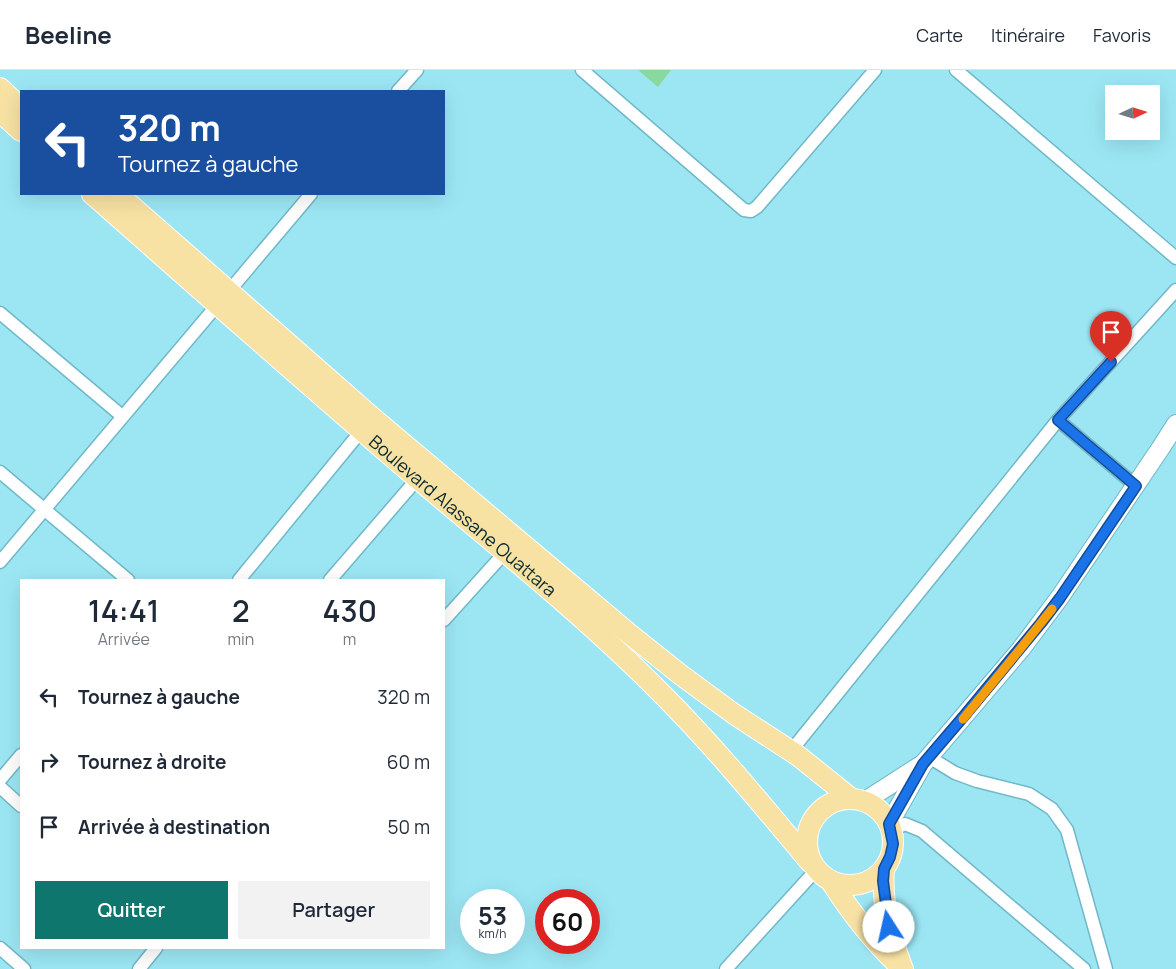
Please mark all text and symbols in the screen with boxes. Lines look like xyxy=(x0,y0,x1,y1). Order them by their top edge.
text: Beeline xyxy=(25,18,112,51)
text: Carte xyxy=(916,23,963,47)
text: Itinéraire xyxy=(991,23,1065,47)
text: Favoris xyxy=(1093,23,1151,47)
north arrow xyxy=(1105,85,1160,140)
map controls xyxy=(1105,85,1160,140)
text: 320 m xyxy=(118,104,221,152)
icon: left xyxy=(35,110,100,175)
text: Tournez à gauche xyxy=(118,149,298,179)
pin xyxy=(1090,311,1132,362)
icon: arrive xyxy=(1097,318,1125,346)
street label: Boulevard Alassane Ouattara xyxy=(364,429,562,602)
text: 14:41 xyxy=(88,590,159,631)
text: 2 xyxy=(232,590,250,631)
text: 430 xyxy=(322,590,377,631)
text: Arrivée xyxy=(98,628,150,650)
text: min xyxy=(228,628,254,650)
text: m xyxy=(343,628,356,650)
icon: left xyxy=(35,683,63,711)
text: Tournez à gauche xyxy=(78,684,240,710)
text: 320 m xyxy=(377,684,430,710)
icon: right xyxy=(35,748,63,776)
text: Tournez à droite xyxy=(78,749,226,775)
text: 60 m xyxy=(387,749,430,775)
icon: arrive xyxy=(35,813,63,841)
text: Arrivée à destination xyxy=(78,814,270,840)
text: 50 m xyxy=(388,814,430,840)
button: Quitter xyxy=(35,881,228,939)
button: Partager xyxy=(238,881,430,939)
speed limit sign: 60 xyxy=(535,889,600,954)
text: 53 xyxy=(478,898,507,933)
position arrow xyxy=(862,900,914,952)
text: km/h xyxy=(479,925,506,942)

